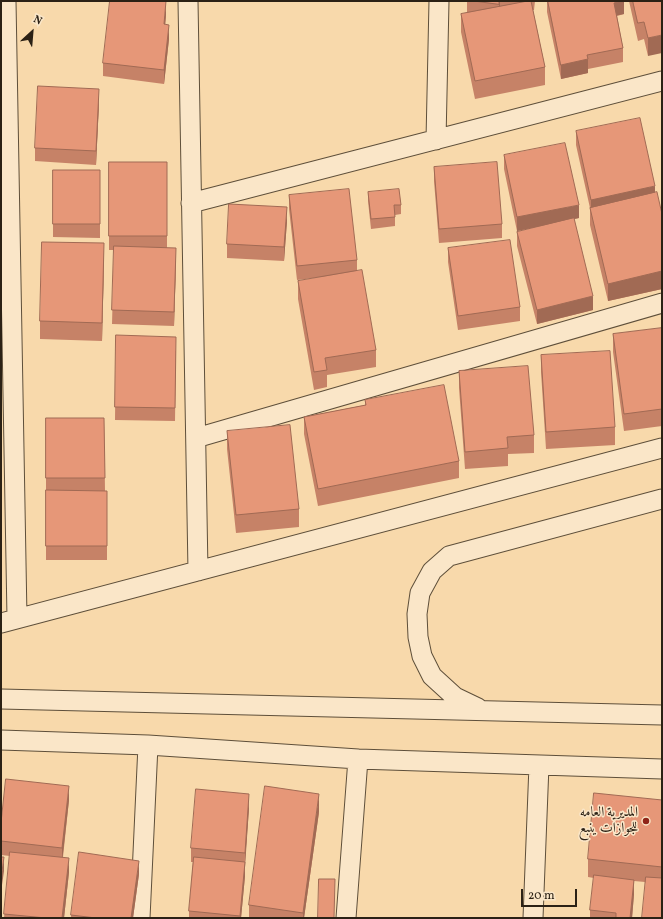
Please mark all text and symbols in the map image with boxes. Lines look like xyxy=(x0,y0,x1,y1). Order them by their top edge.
north arrow xyxy=(12,12,52,52)
text: N xyxy=(31,12,44,29)
place label: المديرية العامه للجوازات ينبع xyxy=(579,805,638,838)
marker: المديرية العامه للجوازات ينبع xyxy=(641,816,651,826)
scale bar xyxy=(523,881,579,907)
text: 20 m xyxy=(528,888,555,904)

